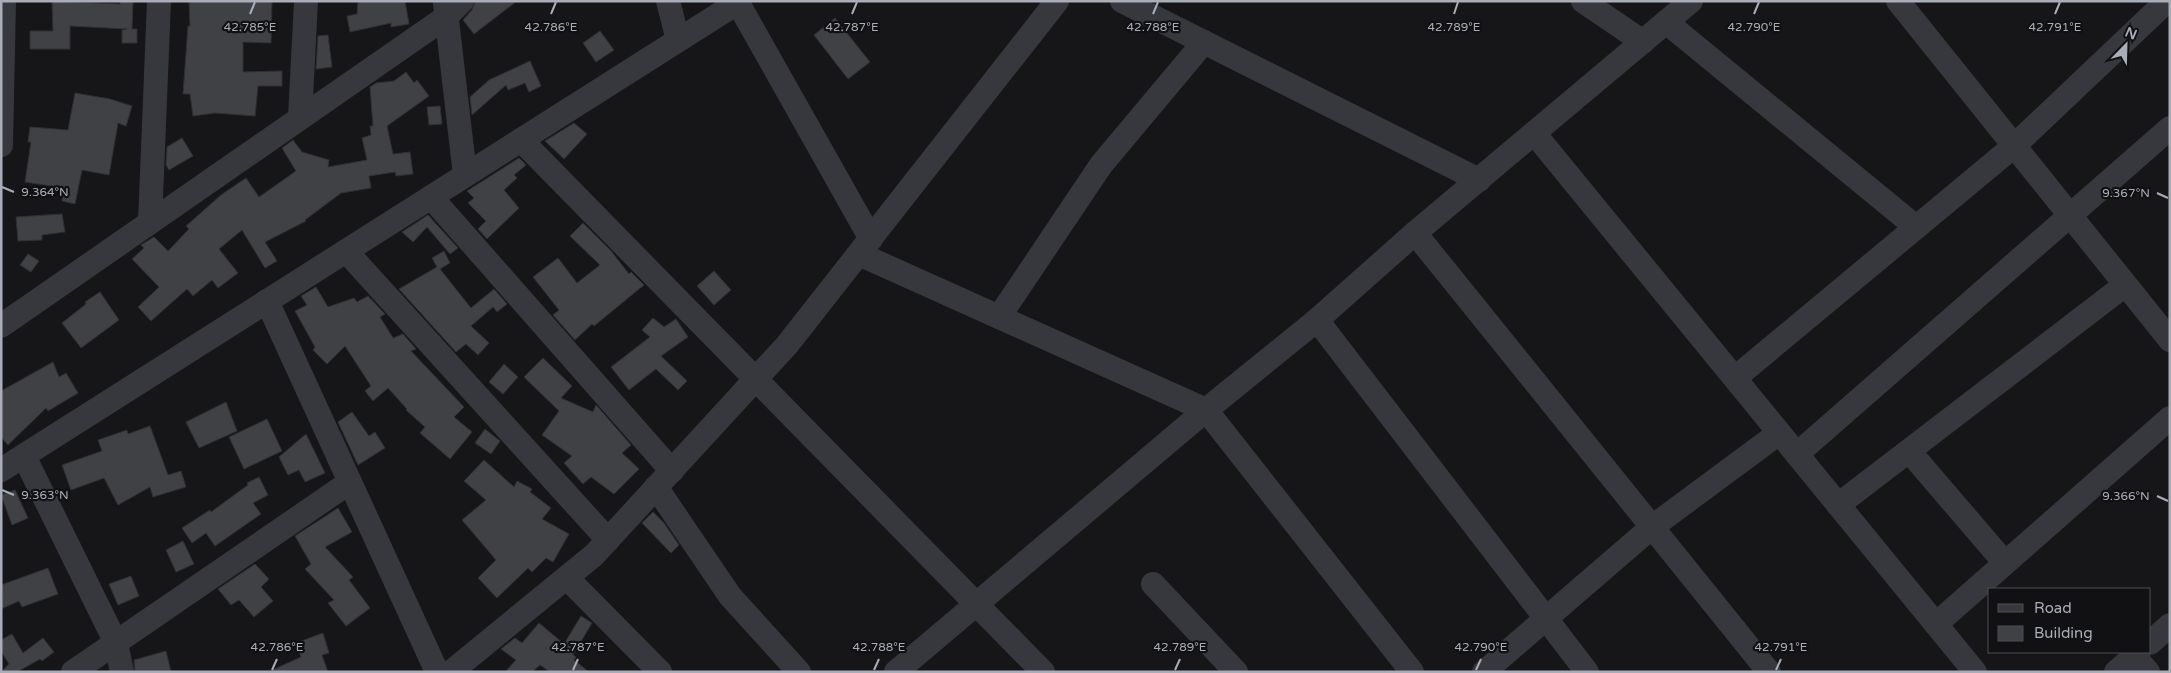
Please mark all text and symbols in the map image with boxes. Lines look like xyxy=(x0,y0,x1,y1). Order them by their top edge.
text: 42.785°E xyxy=(224,20,277,34)
text: 42.786°E xyxy=(525,20,578,34)
text: 42.787°E xyxy=(825,20,879,34)
text: 42.788°E xyxy=(1127,20,1180,34)
text: 42.789°E xyxy=(1428,20,1481,34)
text: 42.790°E xyxy=(1728,20,1781,34)
text: 42.791°E xyxy=(2029,20,2082,34)
north arrow xyxy=(2101,20,2151,70)
text: N xyxy=(2122,23,2139,44)
text: 9.364°N xyxy=(21,185,69,199)
text: 9.367°N xyxy=(2102,186,2150,200)
text: 9.363°N xyxy=(21,488,69,502)
text: 9.366°N xyxy=(2102,489,2150,503)
legend xyxy=(1988,588,2151,653)
text: Road xyxy=(2034,599,2072,617)
text: Building xyxy=(2034,624,2093,642)
text: 42.786°E xyxy=(251,640,304,654)
text: 42.787°E xyxy=(551,640,605,654)
text: 42.788°E xyxy=(853,640,906,654)
text: 42.789°E xyxy=(1154,640,1207,654)
text: 42.790°E xyxy=(1455,640,1508,654)
text: 42.791°E xyxy=(1755,640,1808,654)

